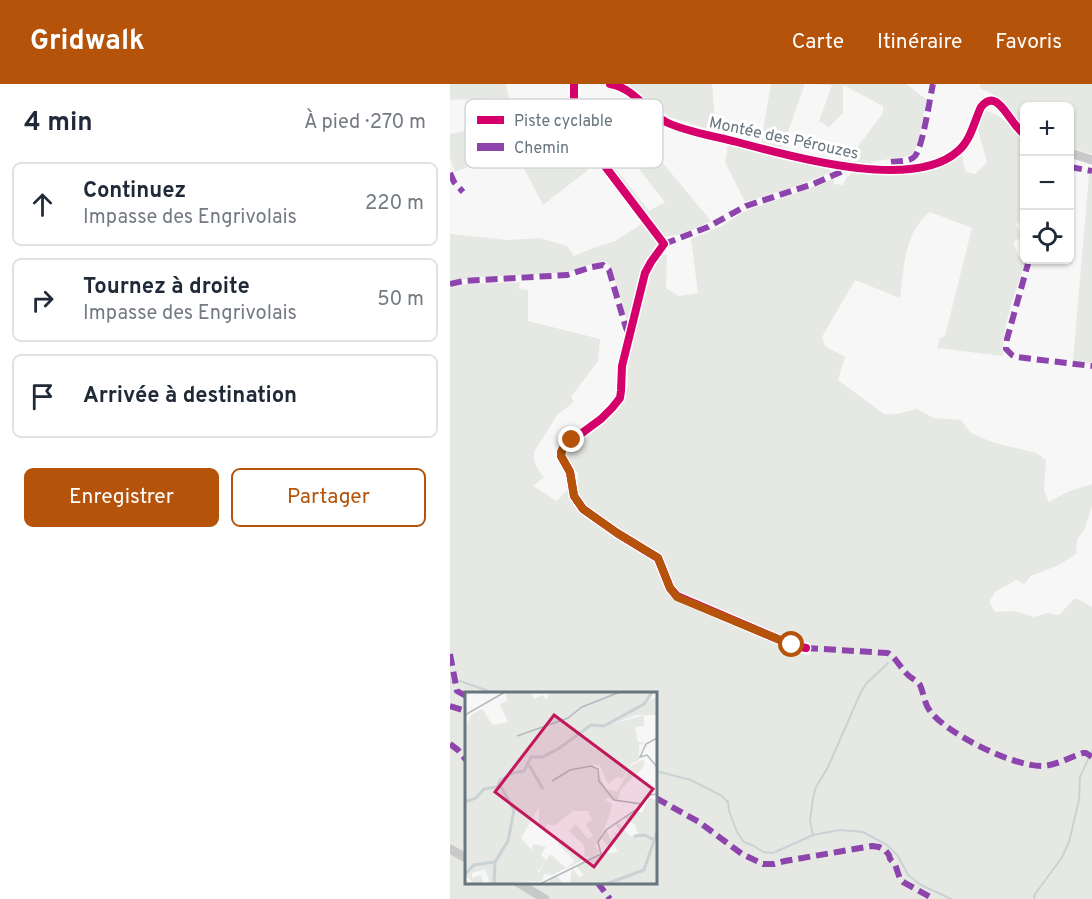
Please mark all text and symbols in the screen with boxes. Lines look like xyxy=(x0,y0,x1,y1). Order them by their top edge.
text: Gridwalk xyxy=(30,24,145,60)
text: Carte xyxy=(792,29,844,56)
text: Itinéraire xyxy=(877,29,962,56)
text: Favoris xyxy=(995,29,1062,56)
legend xyxy=(465,99,663,168)
map controls xyxy=(1020,102,1074,264)
button: + xyxy=(1020,102,1074,156)
text: 4 min xyxy=(24,107,93,140)
text: À pied · 270 m xyxy=(304,110,426,136)
text: Piste cyclable xyxy=(514,112,613,132)
street label: Montée des Pérouzes xyxy=(707,113,860,165)
text: Chemin xyxy=(514,139,569,159)
button: − xyxy=(1020,156,1074,210)
text: Continuez xyxy=(83,178,186,205)
icon: ahead xyxy=(26,188,59,221)
text: 220 m xyxy=(365,191,424,217)
text: Impasse des Engrivolais xyxy=(83,205,297,231)
button: locate xyxy=(1020,210,1074,264)
text: Tournez à droite xyxy=(83,274,250,301)
icon: right xyxy=(26,284,59,317)
text: 50 m xyxy=(377,287,424,313)
text: Impasse des Engrivolais xyxy=(83,301,297,327)
icon: arrive xyxy=(26,380,59,413)
text: Arrivée à destination xyxy=(83,383,297,410)
route end xyxy=(558,426,584,452)
button: Enregistrer xyxy=(24,468,219,527)
button: Partager xyxy=(231,468,426,527)
route start xyxy=(778,631,804,657)
inset map xyxy=(465,692,657,884)

